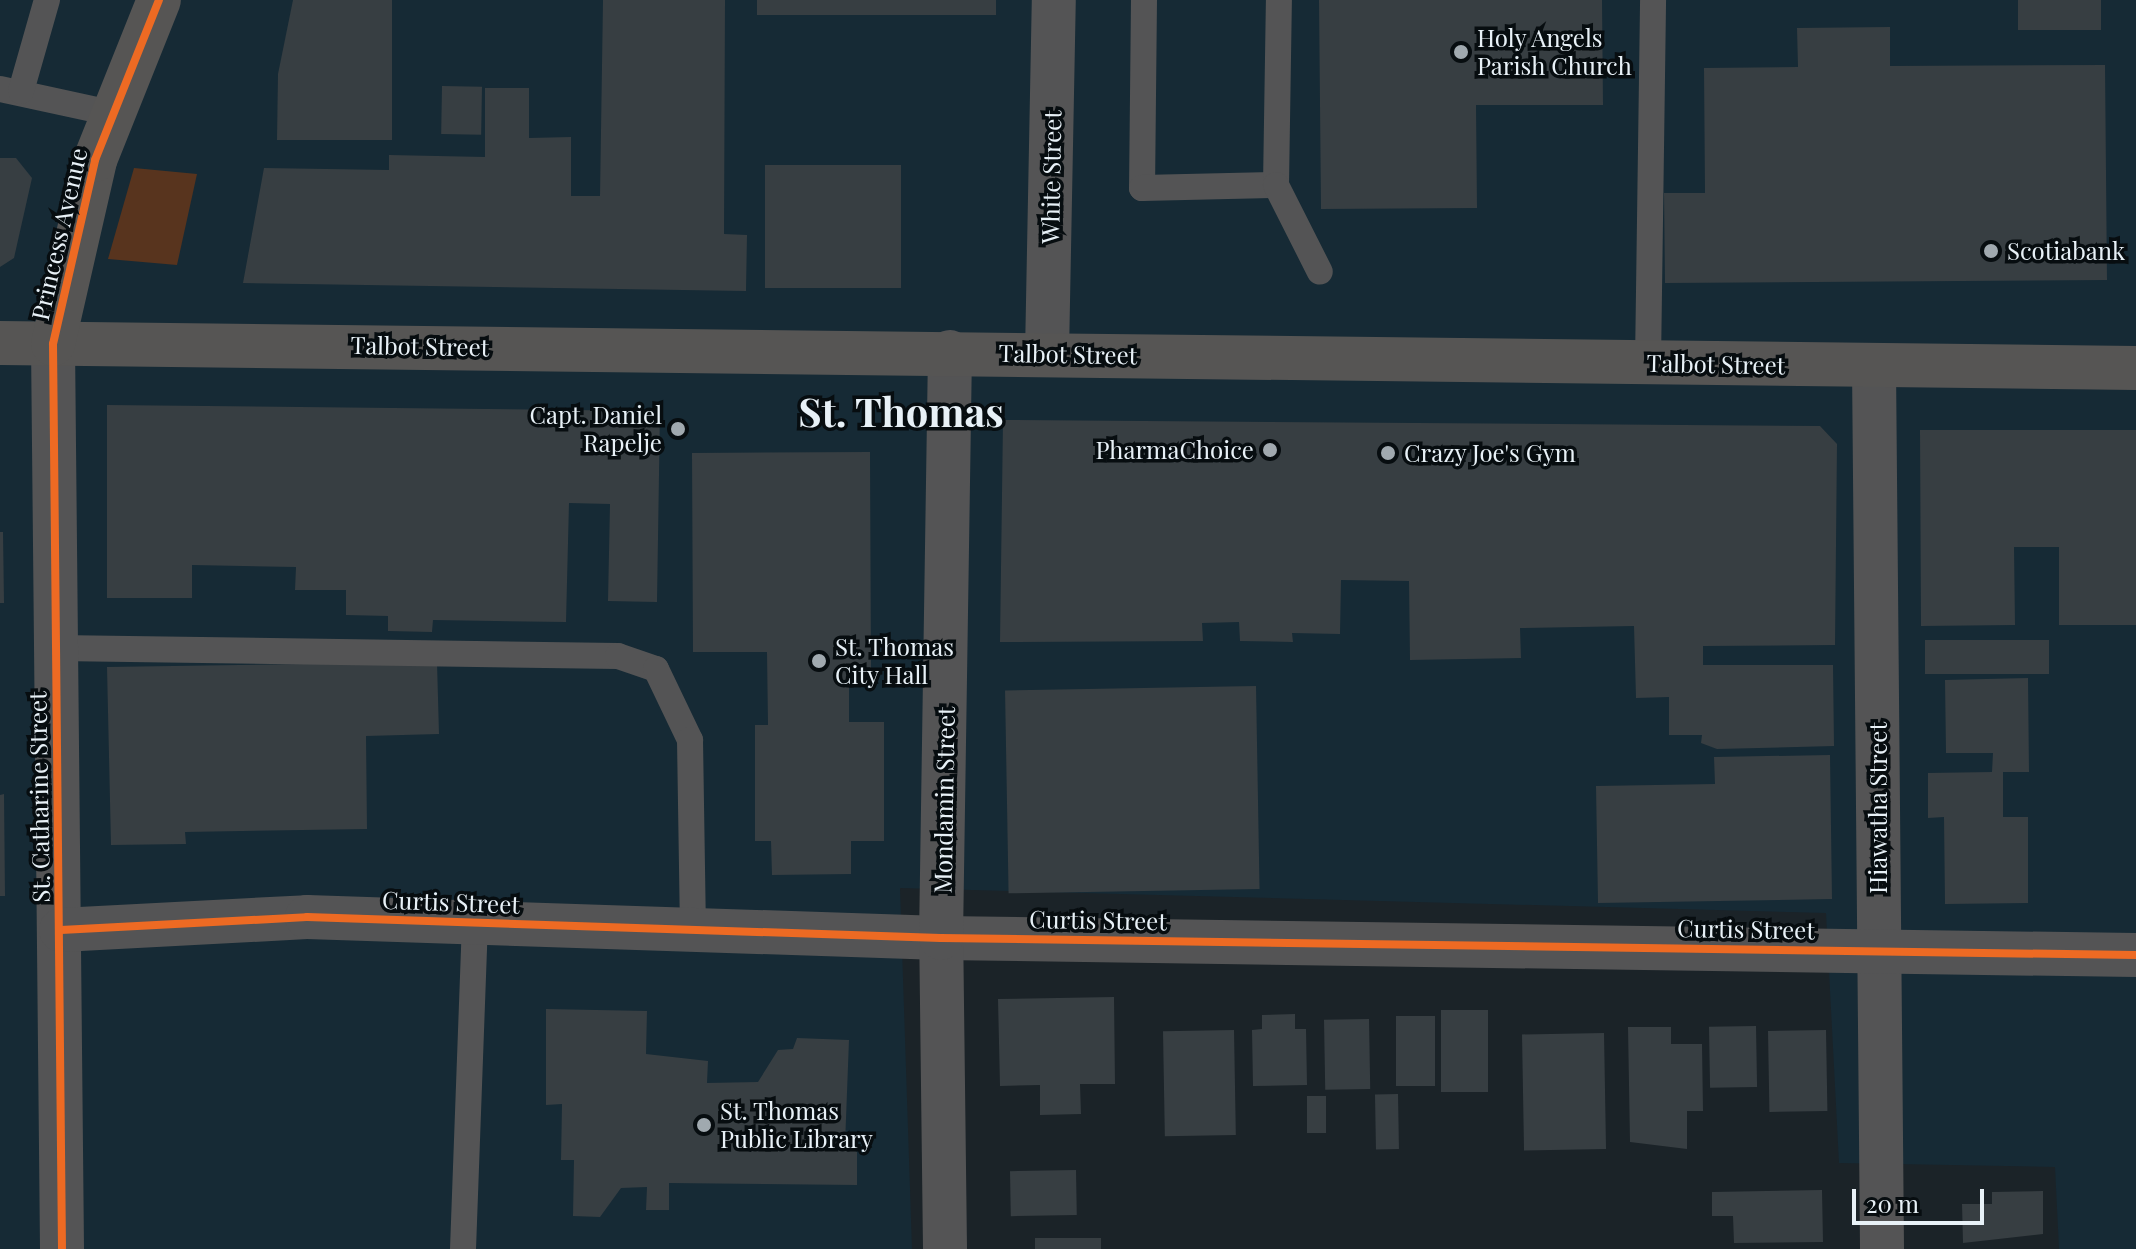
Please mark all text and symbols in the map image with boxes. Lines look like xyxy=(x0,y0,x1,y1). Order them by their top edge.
place label: Holy Angels Parish Church xyxy=(1477,24,1632,80)
marker: Holy Angels Parish Church xyxy=(1452,43,1470,61)
street label: White Street xyxy=(1035,110,1067,244)
street label: Princess Avenue xyxy=(25,145,93,323)
place label: Scotiabank xyxy=(2007,237,2125,265)
marker: Scotiabank xyxy=(1982,242,2000,260)
street label: Talbot Street xyxy=(350,330,490,362)
street label: Talbot Street xyxy=(998,338,1138,370)
street label: Talbot Street xyxy=(1646,348,1786,380)
district label: St. Thomas xyxy=(798,387,1004,435)
place label: Capt. Daniel Rapelje xyxy=(530,401,662,457)
marker: Capt. Daniel Rapelje xyxy=(669,420,687,438)
place label: PharmaChoice xyxy=(1096,436,1254,464)
place label: Crazy Joe's Gym xyxy=(1404,439,1576,467)
marker: PharmaChoice xyxy=(1261,441,1279,459)
marker: Crazy Joe's Gym xyxy=(1379,444,1397,462)
place label: St. Thomas City Hall xyxy=(835,633,954,689)
marker: St. Thomas City Hall xyxy=(810,652,828,670)
street label: St. Catharine Street xyxy=(23,691,55,903)
street label: Mondamin Street xyxy=(928,706,960,894)
street label: Hiawatha Street xyxy=(1864,722,1892,894)
street label: Curtis Street xyxy=(382,885,520,919)
street label: Curtis Street xyxy=(1029,904,1167,936)
street label: Curtis Street xyxy=(1677,913,1815,945)
place label: St. Thomas Public Library xyxy=(720,1097,873,1153)
marker: St. Thomas Public Library xyxy=(695,1116,713,1134)
scale bar xyxy=(1856,1173,1988,1223)
text: 20 m xyxy=(1866,1187,1919,1219)

